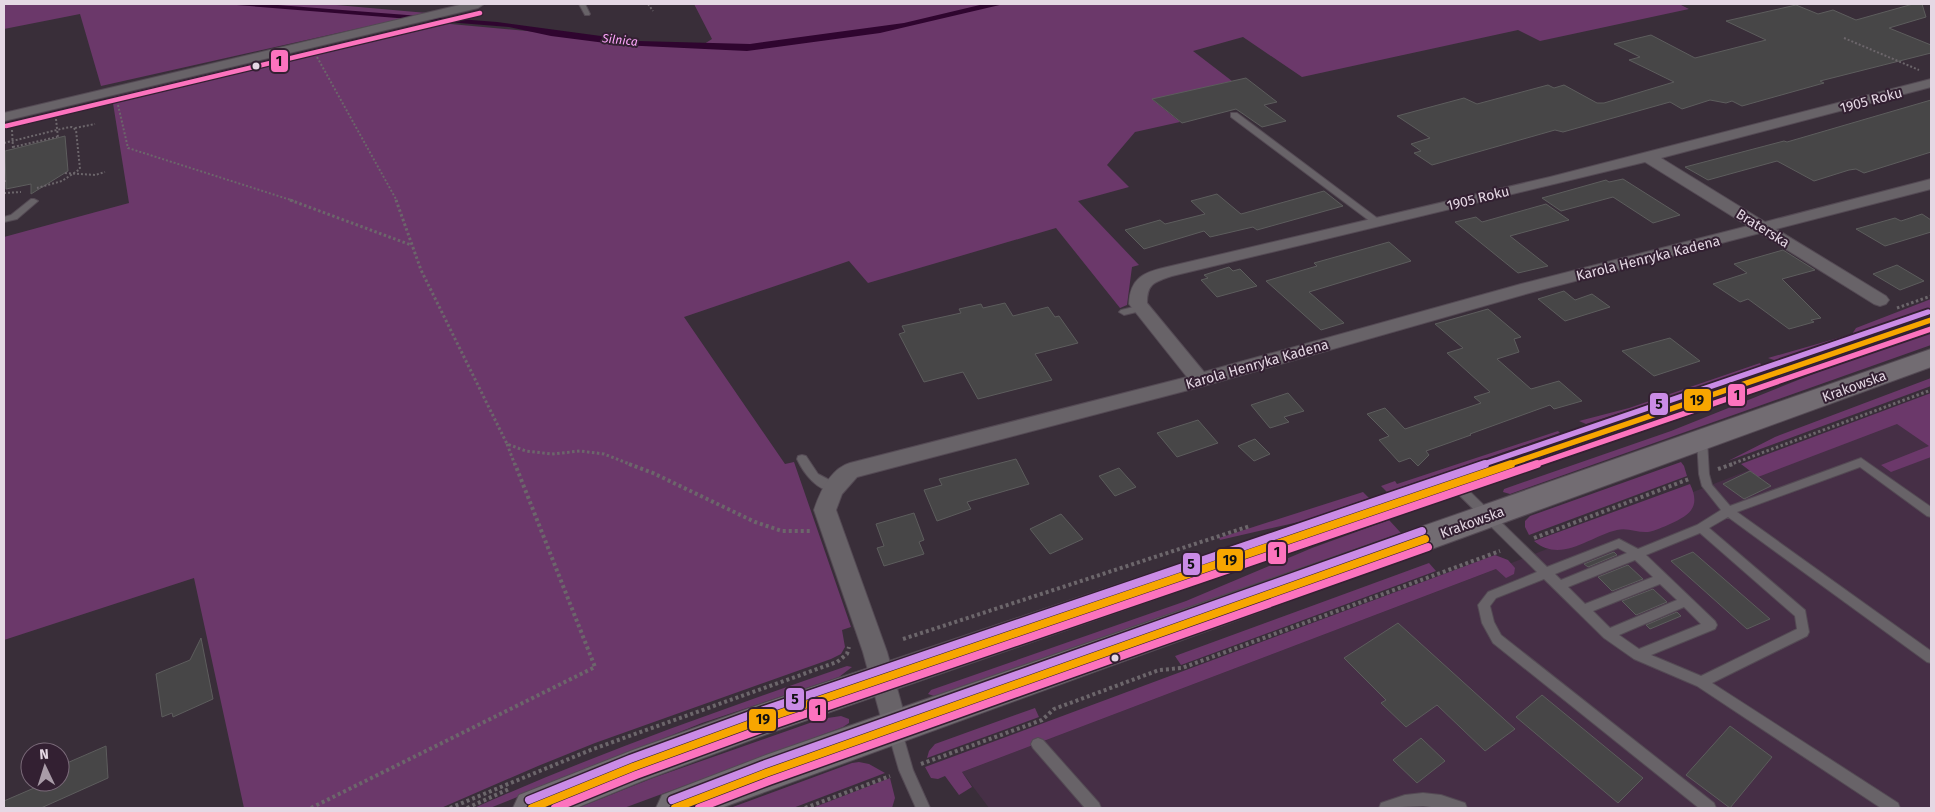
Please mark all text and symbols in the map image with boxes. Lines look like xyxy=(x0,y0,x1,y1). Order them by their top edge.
water label: Silnica xyxy=(600,31,639,49)
line badge: 1 xyxy=(270,49,289,73)
text: 1 xyxy=(276,53,282,70)
unlabelled marker xyxy=(251,61,261,71)
street label: 1905 Roku xyxy=(1838,84,1904,117)
street label: 1905 Roku xyxy=(1445,183,1511,214)
street label: Braterska xyxy=(1733,205,1793,251)
street label: Karola Henryka Kadena xyxy=(1574,232,1722,285)
street label: Karola Henryka Kadena xyxy=(1184,336,1331,393)
street label: Krakowska xyxy=(1820,367,1889,406)
line badge: 1 xyxy=(1727,383,1746,407)
text: 1 xyxy=(1734,387,1740,404)
line badge: 19 xyxy=(1683,388,1712,412)
line badge: 5 xyxy=(1649,392,1669,416)
text: 19 xyxy=(1690,392,1704,409)
text: 5 xyxy=(1655,396,1663,413)
street label: Krakowska xyxy=(1438,503,1507,542)
line badge: 1 xyxy=(1267,541,1287,565)
text: 1 xyxy=(1274,544,1280,561)
line badge: 19 xyxy=(1216,548,1244,572)
line badge: 5 xyxy=(1182,552,1201,576)
text: 19 xyxy=(1223,552,1237,569)
text: 5 xyxy=(1187,556,1195,573)
unlabelled marker xyxy=(1110,653,1120,663)
line badge: 5 xyxy=(785,687,805,711)
text: 5 xyxy=(791,691,799,708)
line badge: 1 xyxy=(808,698,827,722)
text: 1 xyxy=(815,702,821,719)
line badge: 19 xyxy=(748,708,777,732)
text: 19 xyxy=(756,711,770,728)
north arrow xyxy=(20,742,70,792)
text: N xyxy=(39,746,49,763)

